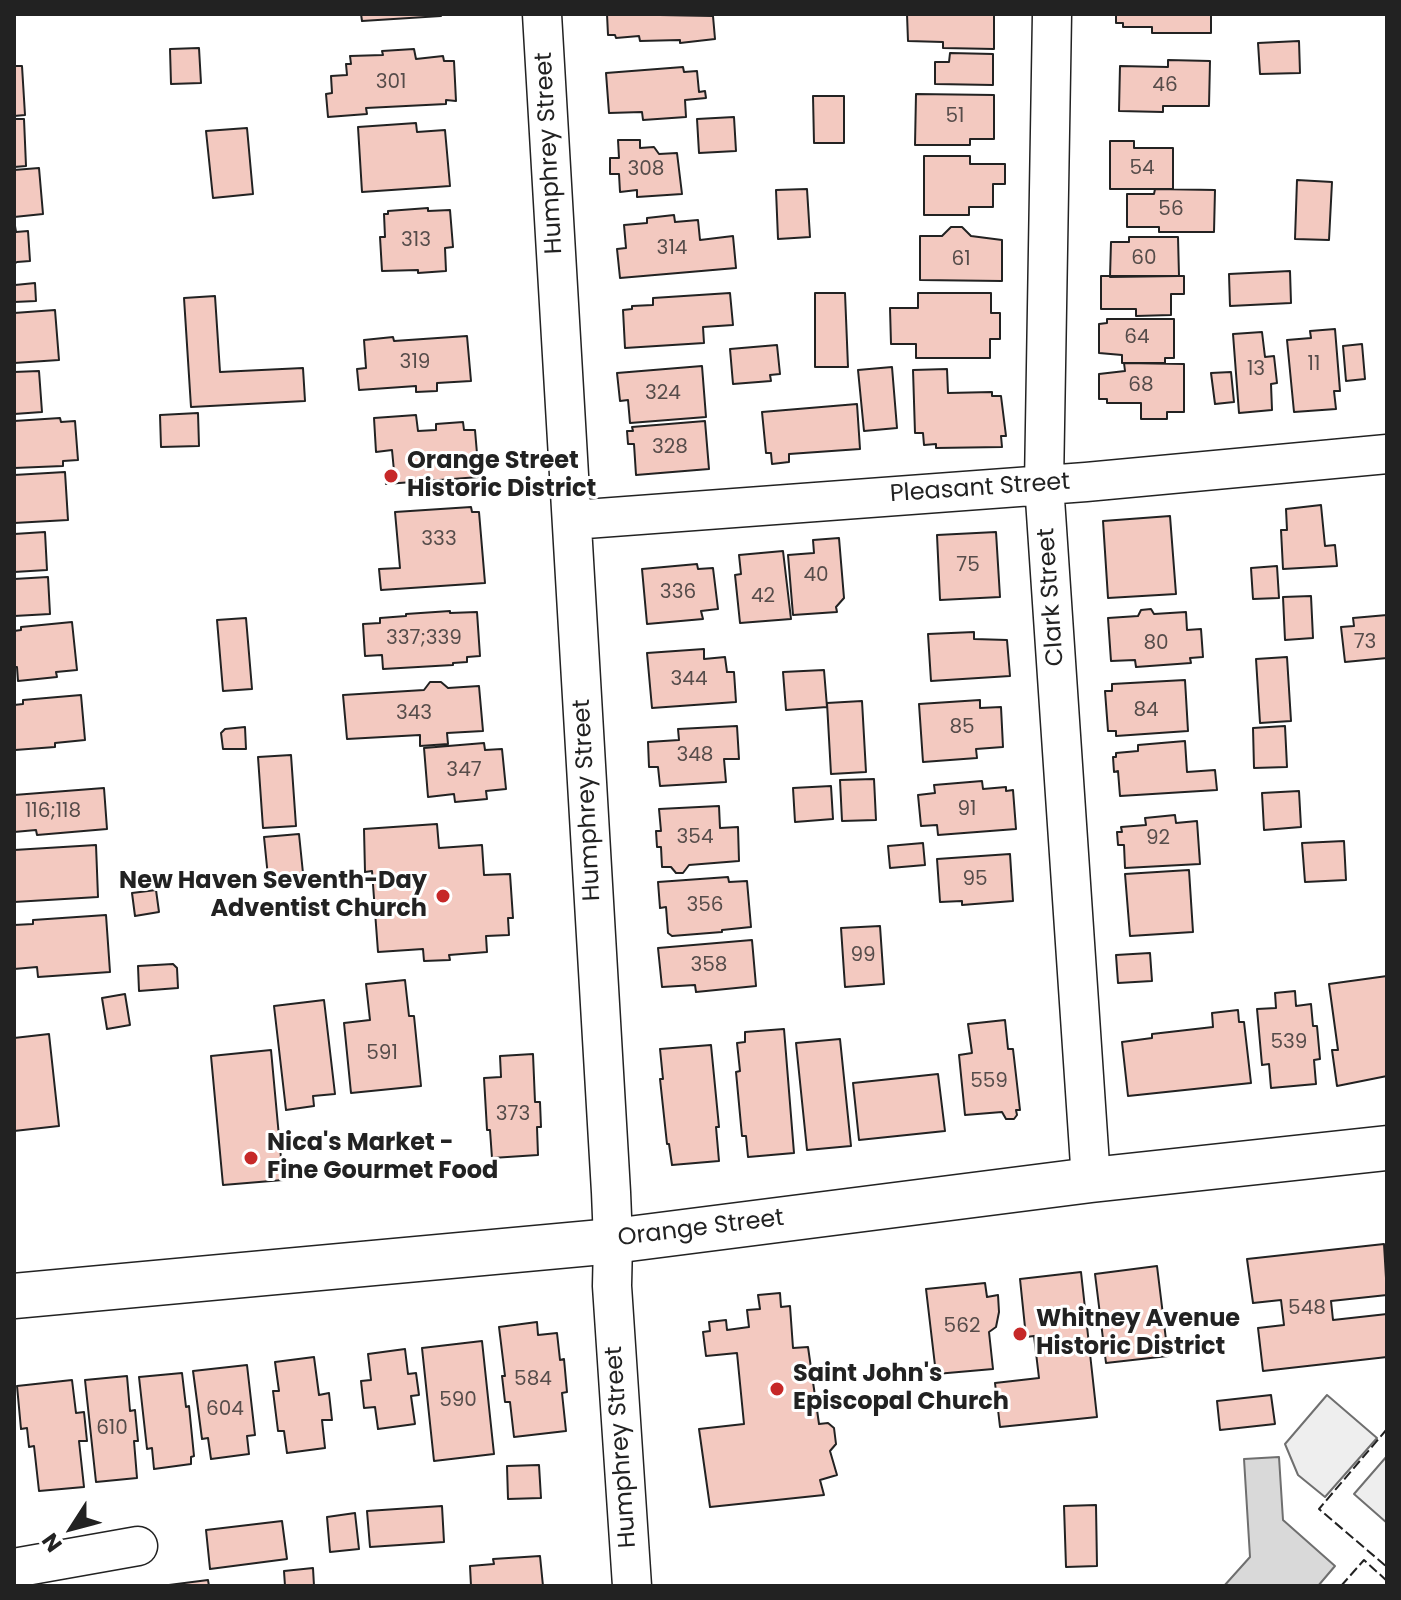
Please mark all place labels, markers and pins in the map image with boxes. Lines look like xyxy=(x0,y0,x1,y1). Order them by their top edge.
place label: Orange Street Historic District xyxy=(407,448,596,504)
marker: Orange Street Historic District xyxy=(382,467,400,485)
place label: New Haven Seventh-Day Adventist Church xyxy=(119,868,427,924)
marker: New Haven Seventh-Day Adventist Church xyxy=(434,887,452,905)
place label: Nica's Market - Fine Gourmet Food xyxy=(267,1130,498,1186)
marker: Nica's Market - Fine Gourmet Food xyxy=(242,1149,260,1167)
place label: Whitney Avenue Historic District xyxy=(1036,1306,1240,1362)
marker: Whitney Avenue Historic District xyxy=(1011,1325,1029,1343)
place label: Saint John's Episcopal Church xyxy=(793,1361,1009,1417)
marker: Saint John's Episcopal Church xyxy=(768,1380,786,1398)

